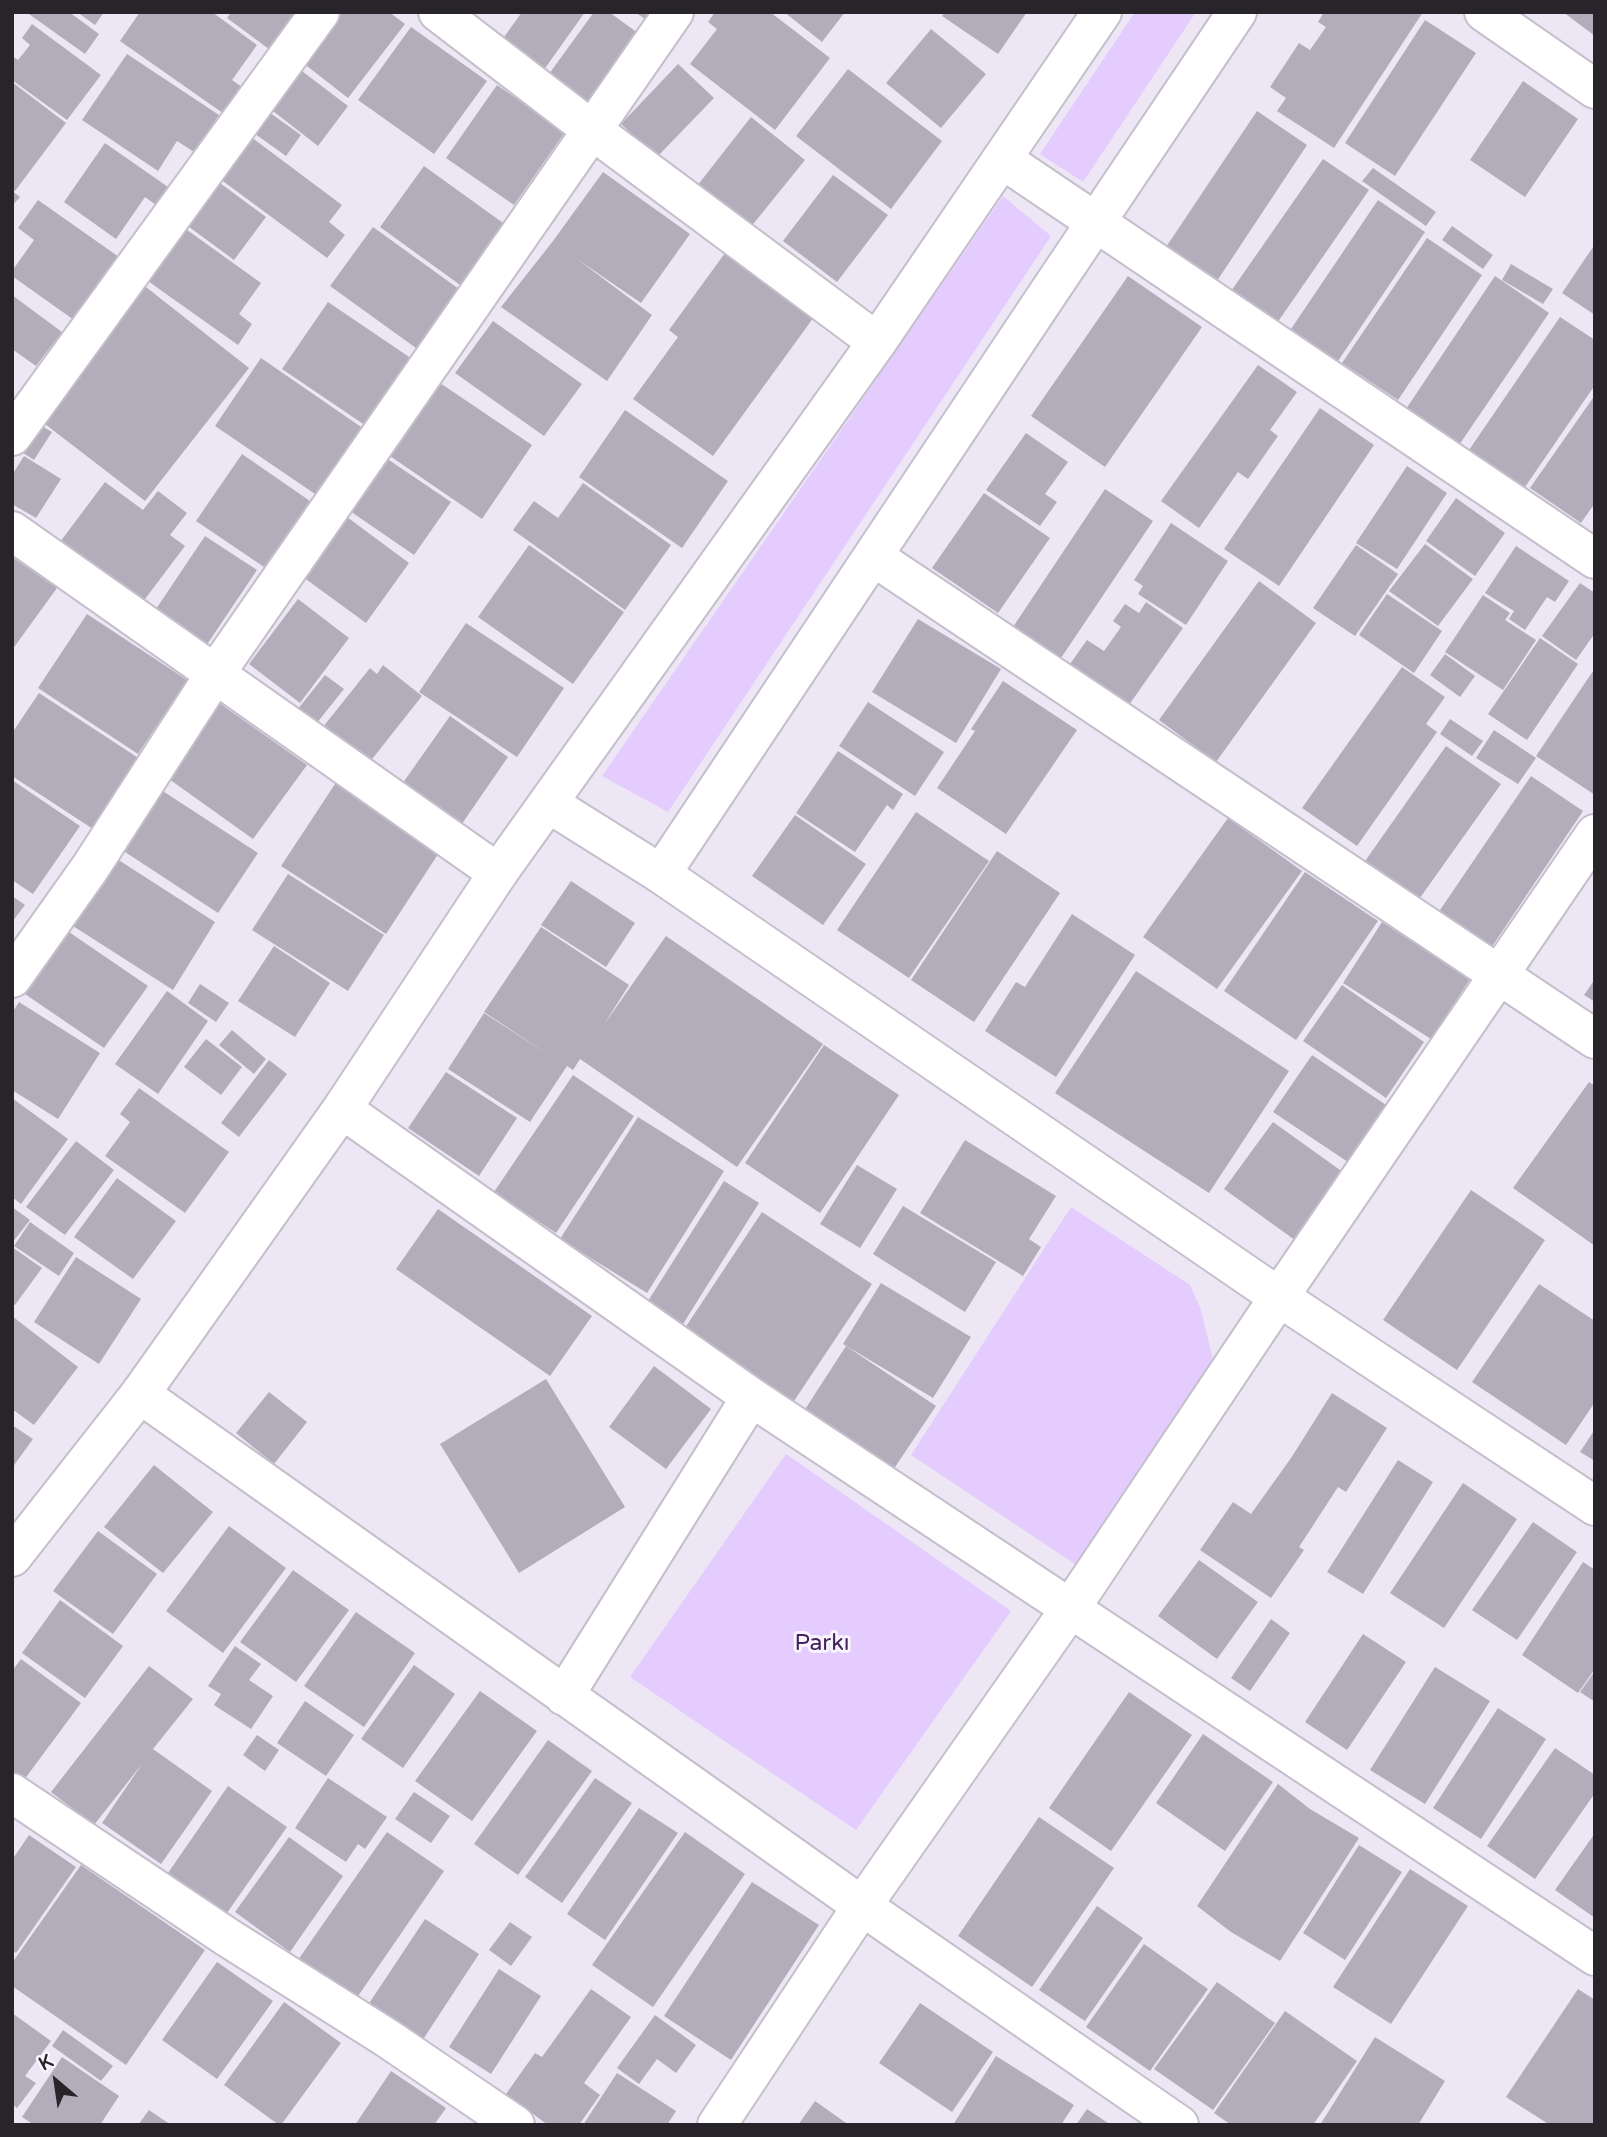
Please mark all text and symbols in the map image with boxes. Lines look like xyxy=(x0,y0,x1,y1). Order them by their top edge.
park label: Parkı xyxy=(795,1630,849,1658)
north arrow xyxy=(21,2046,91,2116)
text: K xyxy=(35,2050,57,2075)

